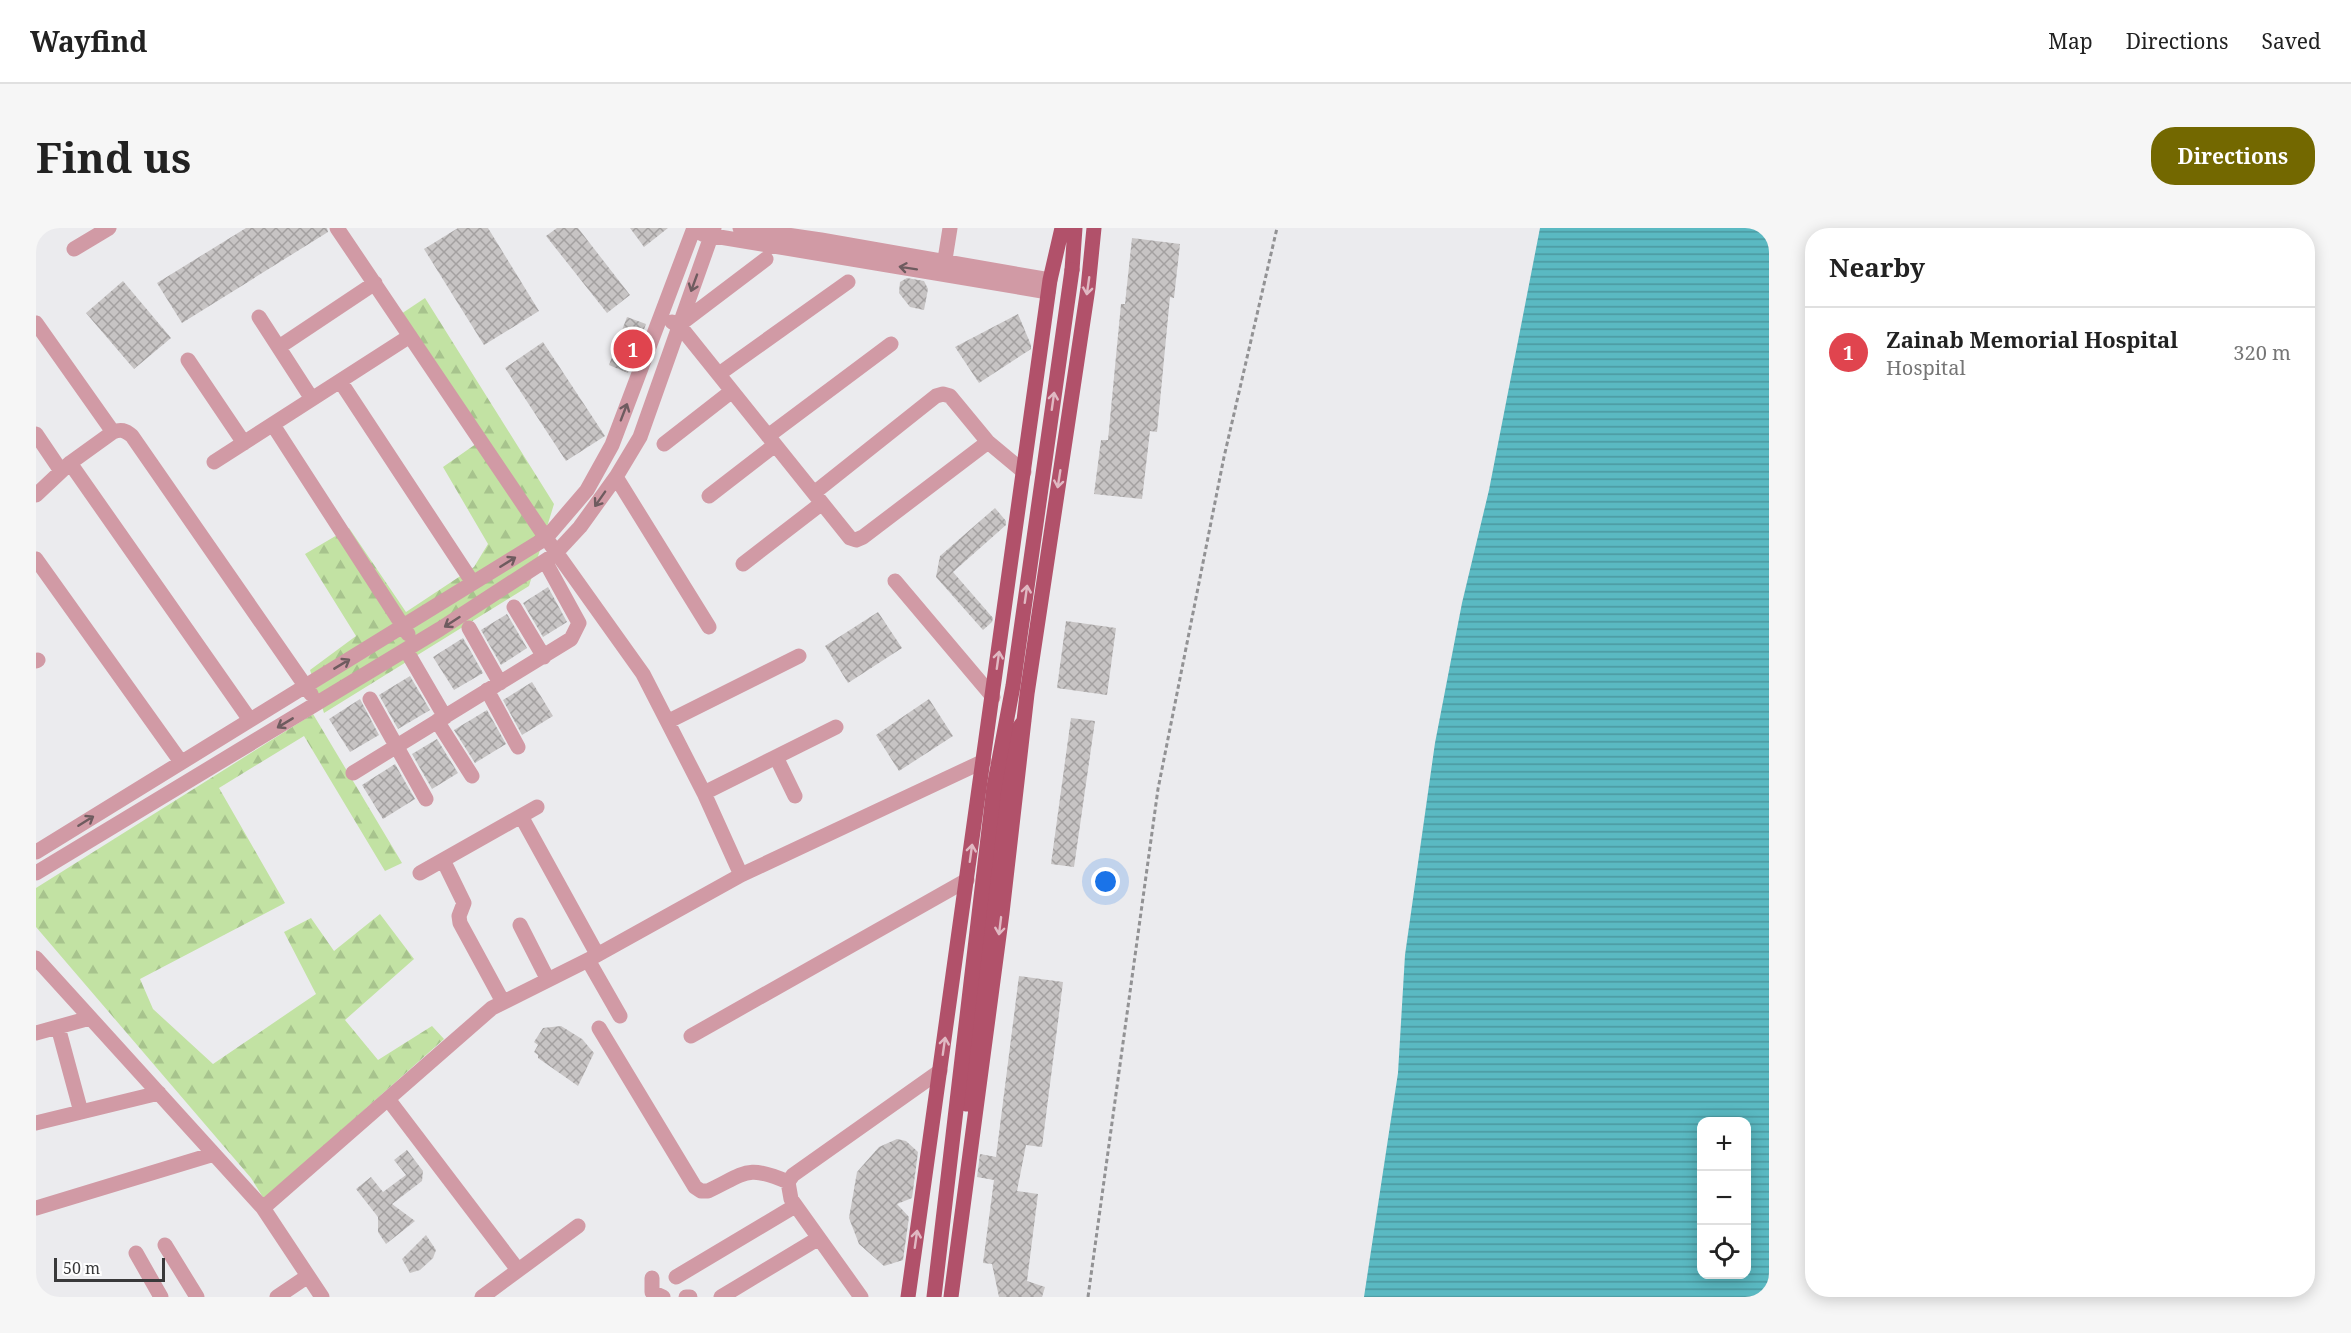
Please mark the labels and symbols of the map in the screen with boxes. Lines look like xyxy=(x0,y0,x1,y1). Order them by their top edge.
one-way arrow xyxy=(898,263,918,274)
one-way arrow xyxy=(688,273,699,292)
one-way arrow xyxy=(1083,276,1094,296)
pin: 1 xyxy=(614,326,652,372)
one-way arrow xyxy=(1048,391,1059,411)
one-way arrow xyxy=(620,403,631,422)
one-way arrow xyxy=(1054,469,1065,488)
one-way arrow xyxy=(594,490,606,507)
one-way arrow xyxy=(499,555,516,567)
one-way arrow xyxy=(1021,584,1032,604)
one-way arrow xyxy=(444,616,461,628)
one-way arrow xyxy=(993,650,1004,670)
one-way arrow xyxy=(333,658,350,670)
one-way arrow xyxy=(277,717,294,729)
one-way arrow xyxy=(77,814,94,826)
one-way arrow xyxy=(966,844,977,863)
your location xyxy=(1091,867,1120,896)
one-way arrow xyxy=(995,915,1006,935)
one-way arrow xyxy=(938,1037,949,1056)
one-way arrow xyxy=(911,1230,922,1249)
scale bar xyxy=(54,1255,165,1282)

